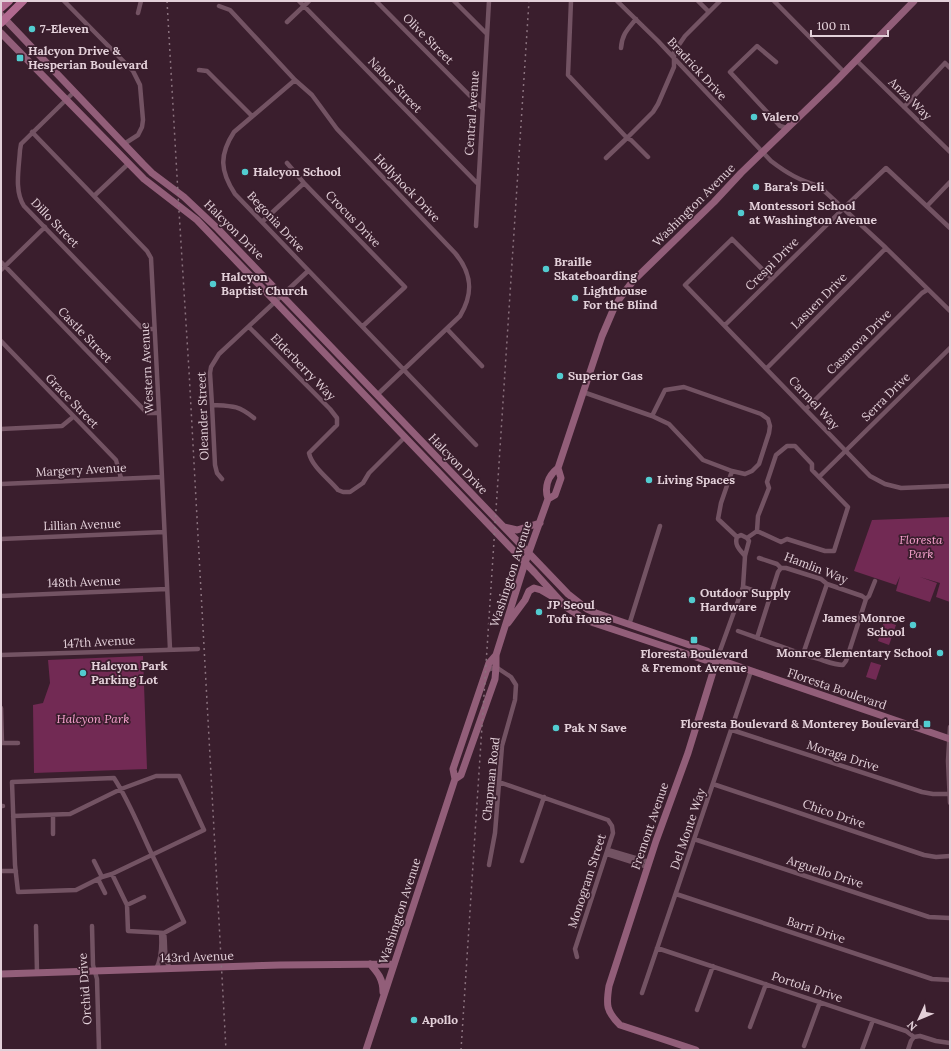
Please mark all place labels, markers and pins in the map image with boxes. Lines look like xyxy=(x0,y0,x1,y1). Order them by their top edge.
place label: 7-Eleven xyxy=(40,21,89,36)
marker: 7-Eleven xyxy=(27,24,37,34)
place label: Halcyon Drive & Hesperian Boulevard xyxy=(28,43,148,72)
marker: Halcyon Drive & Hesperian Boulevard xyxy=(15,53,25,63)
place label: Valero xyxy=(762,109,799,124)
marker: Valero xyxy=(749,112,759,122)
place label: Halcyon School xyxy=(253,164,341,179)
marker: Halcyon School xyxy=(240,167,250,177)
place label: Bara’s Deli xyxy=(764,179,825,194)
marker: Bara’s Deli xyxy=(751,182,761,192)
place label: Montessori School at Washington Avenue xyxy=(749,198,878,227)
marker: Montessori School at Washington Avenue xyxy=(736,208,746,218)
place label: Braille Skateboarding xyxy=(554,254,638,283)
marker: Braille Skateboarding xyxy=(541,264,551,274)
place label: Halcyon Baptist Church xyxy=(221,269,308,298)
marker: Halcyon Baptist Church xyxy=(208,279,218,289)
place label: Lighthouse For the Blind xyxy=(583,283,657,312)
marker: Lighthouse For the Blind xyxy=(570,293,580,303)
place label: Superior Gas xyxy=(568,368,643,383)
marker: Superior Gas xyxy=(555,371,565,381)
place label: Living Spaces xyxy=(657,472,735,487)
marker: Living Spaces xyxy=(644,475,654,485)
place label: Outdoor Supply Hardware xyxy=(700,585,791,614)
marker: Outdoor Supply Hardware xyxy=(687,595,697,605)
place label: JP Seoul Tofu House xyxy=(547,597,612,626)
marker: JP Seoul Tofu House xyxy=(534,607,544,617)
place label: James Monroe School xyxy=(822,610,906,639)
marker: James Monroe School xyxy=(908,620,918,630)
marker: Floresta Boulevard & Fremont Avenue xyxy=(689,635,699,645)
place label: Monroe Elementary School xyxy=(776,645,932,660)
place label: Floresta Boulevard & Fremont Avenue xyxy=(640,646,748,675)
marker: Monroe Elementary School xyxy=(935,648,945,658)
place label: Halcyon Park Parking Lot xyxy=(91,658,168,687)
marker: Halcyon Park Parking Lot xyxy=(78,668,88,678)
place label: Floresta Boulevard & Monterey Boulevard xyxy=(680,716,919,731)
marker: Floresta Boulevard & Monterey Boulevard xyxy=(922,719,932,729)
place label: Pak N Save xyxy=(564,720,627,735)
marker: Pak N Save xyxy=(551,723,561,733)
place label: Apollo xyxy=(422,1012,458,1027)
marker: Apollo xyxy=(409,1015,419,1025)

